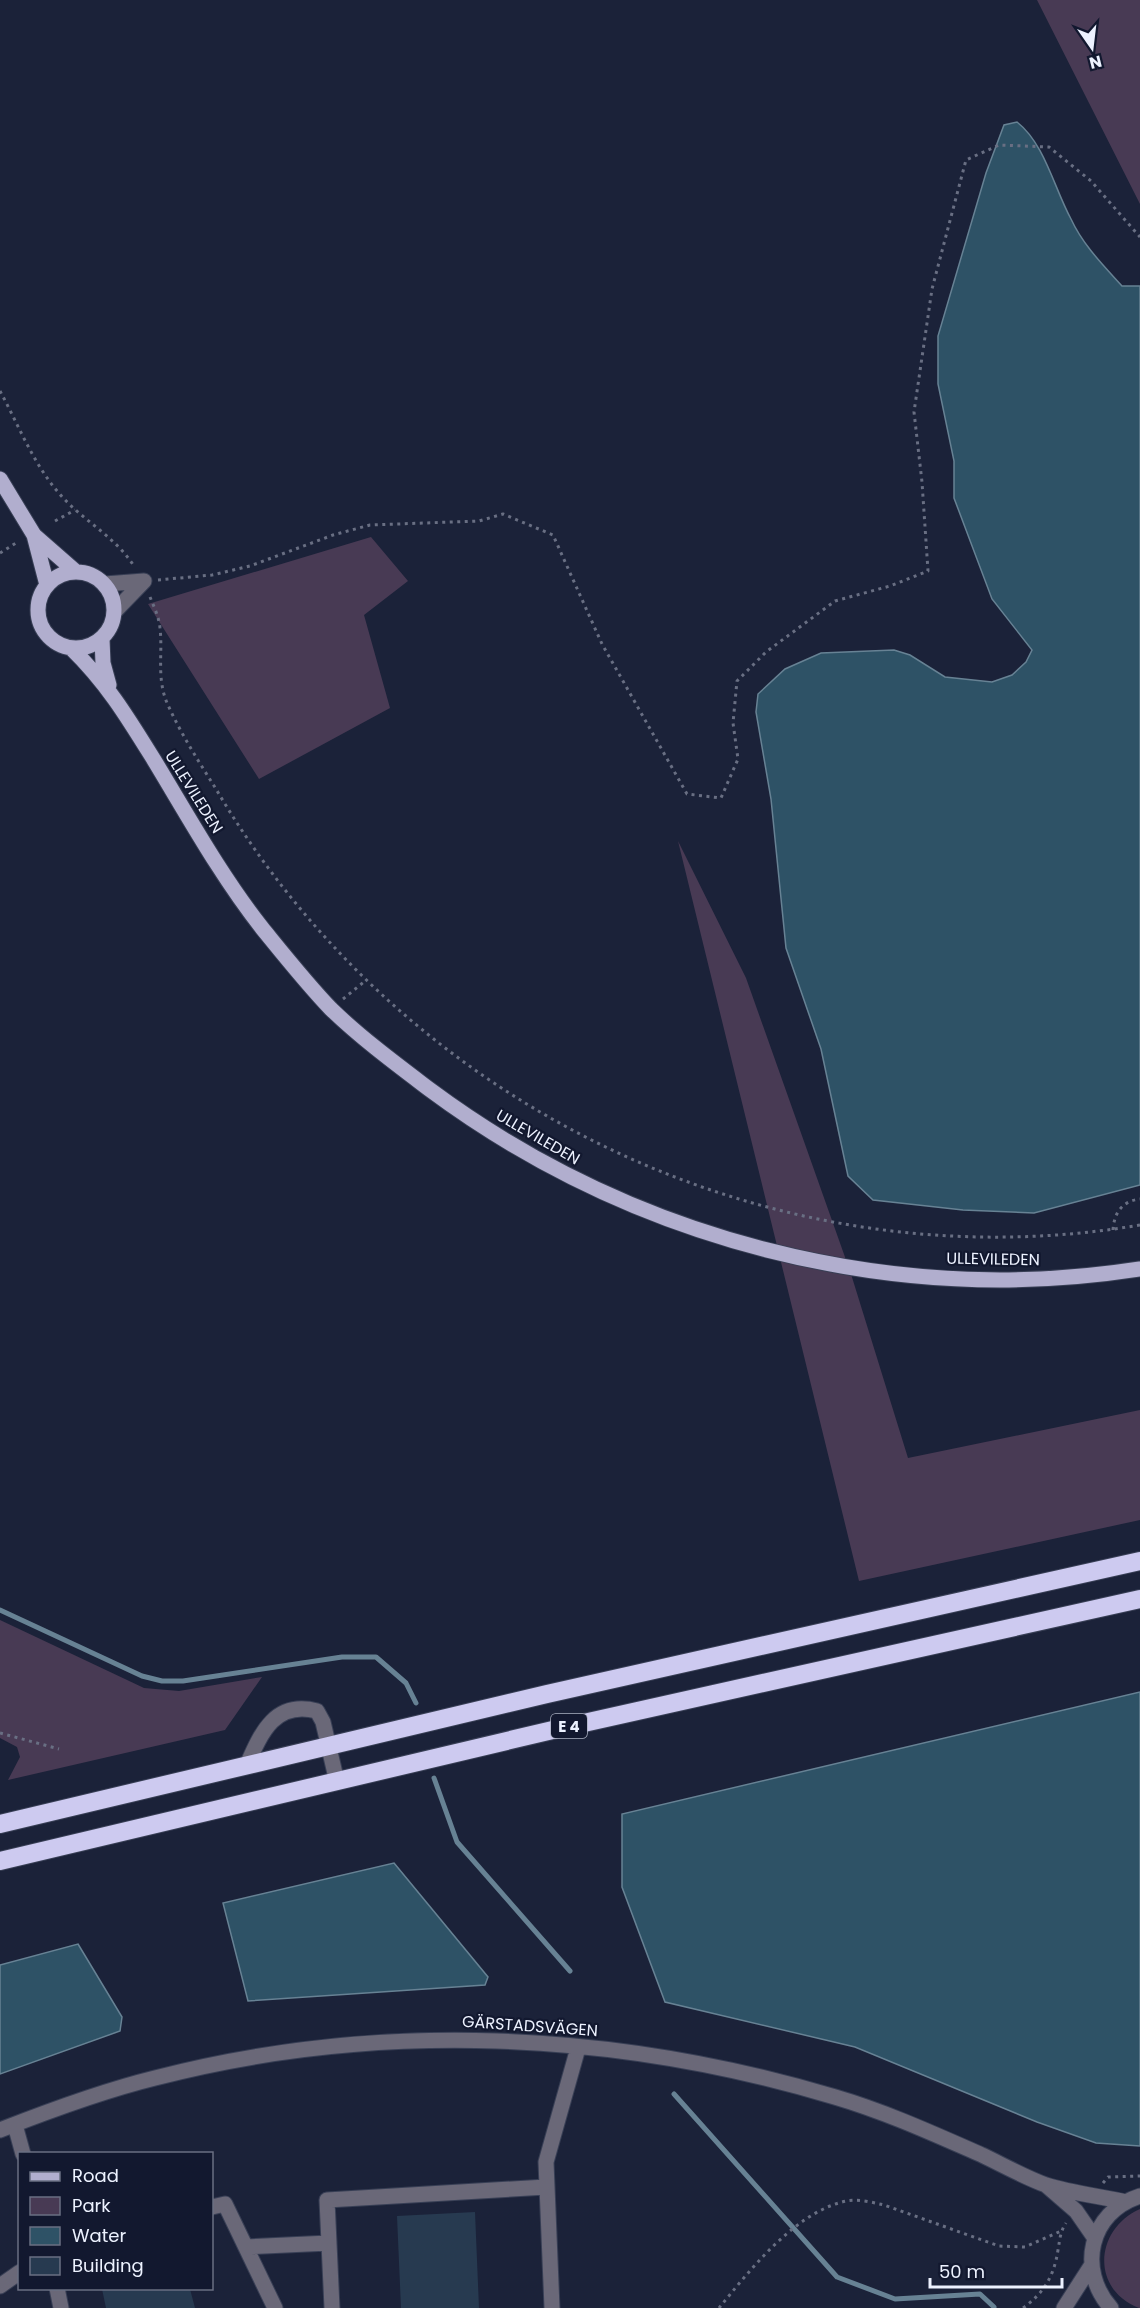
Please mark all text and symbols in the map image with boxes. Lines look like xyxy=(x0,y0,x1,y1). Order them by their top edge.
north arrow xyxy=(1062,18,1122,78)
text: N xyxy=(1087,49,1104,75)
street label: ULLEVILEDEN xyxy=(159,746,229,838)
street label: ULLEVILEDEN xyxy=(492,1104,584,1170)
street label: ULLEVILEDEN xyxy=(946,1247,1040,1271)
road number: E 4 xyxy=(551,1714,587,1738)
street label: GÄRSTADSVÄGEN xyxy=(461,2010,599,2042)
legend xyxy=(18,2152,213,2290)
text: Road xyxy=(72,2163,119,2188)
text: Park xyxy=(72,2193,111,2218)
text: Water xyxy=(72,2223,126,2248)
scale bar xyxy=(930,2251,1062,2289)
text: Building xyxy=(72,2253,144,2278)
text: 50 m xyxy=(939,2259,985,2284)

